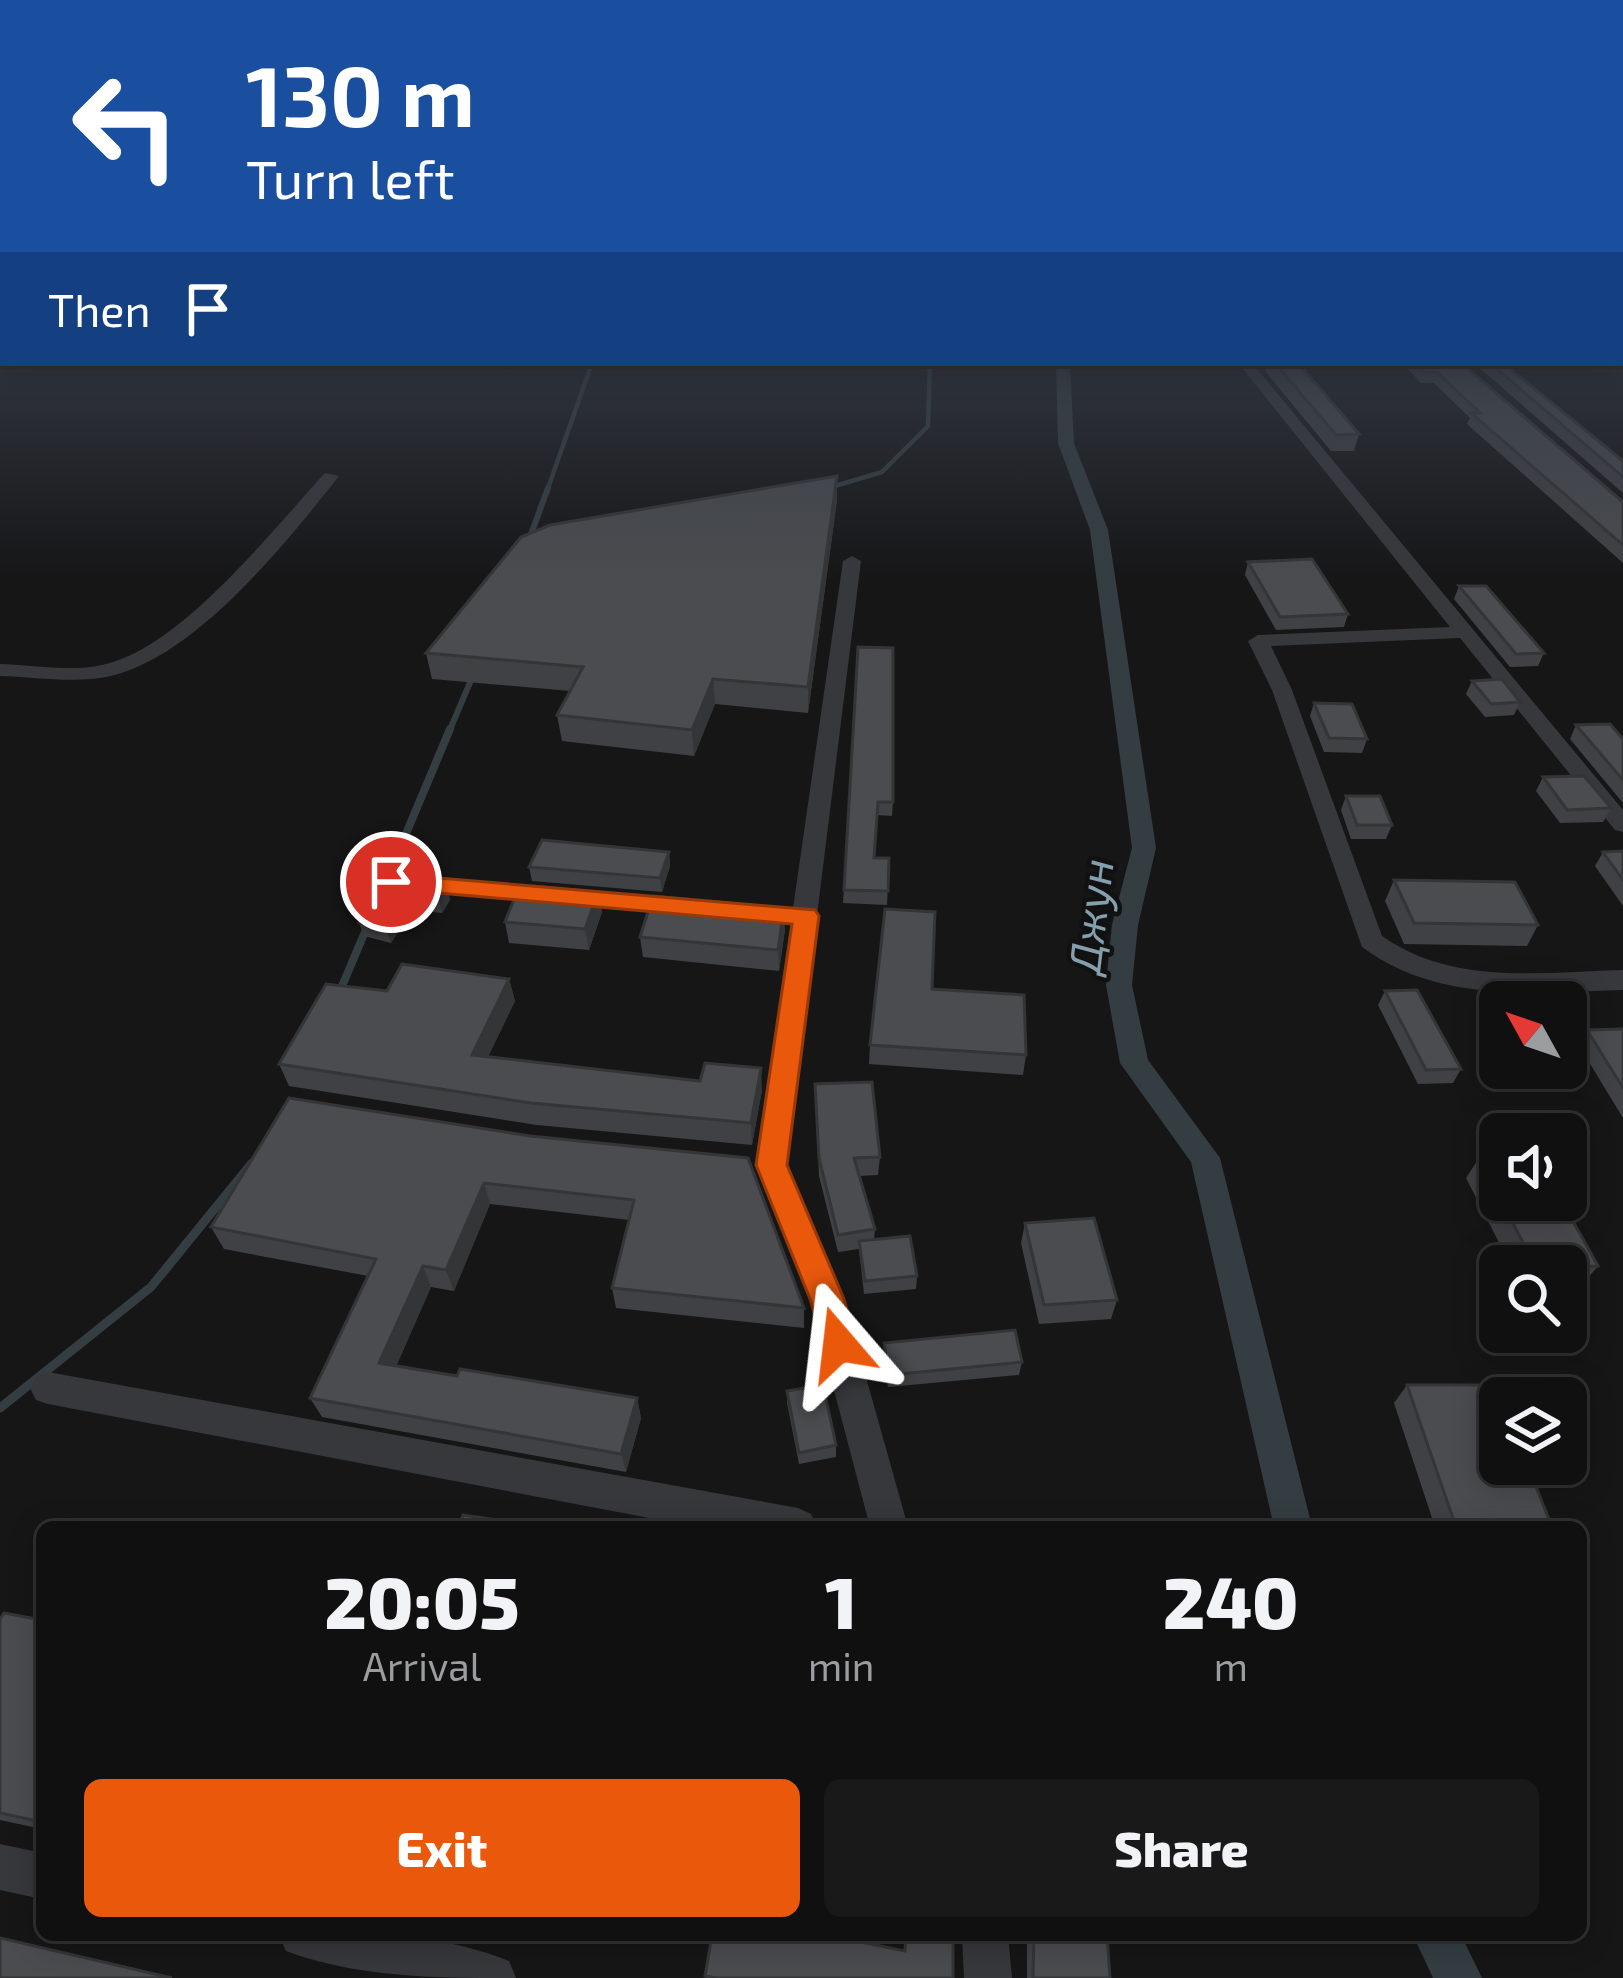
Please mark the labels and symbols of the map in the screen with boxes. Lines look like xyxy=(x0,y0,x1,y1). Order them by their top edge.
pin xyxy=(340,831,442,933)
water label: Джун xyxy=(1055,855,1124,978)
north arrow xyxy=(1479,981,1587,1089)
position arrow xyxy=(776,1281,902,1407)

